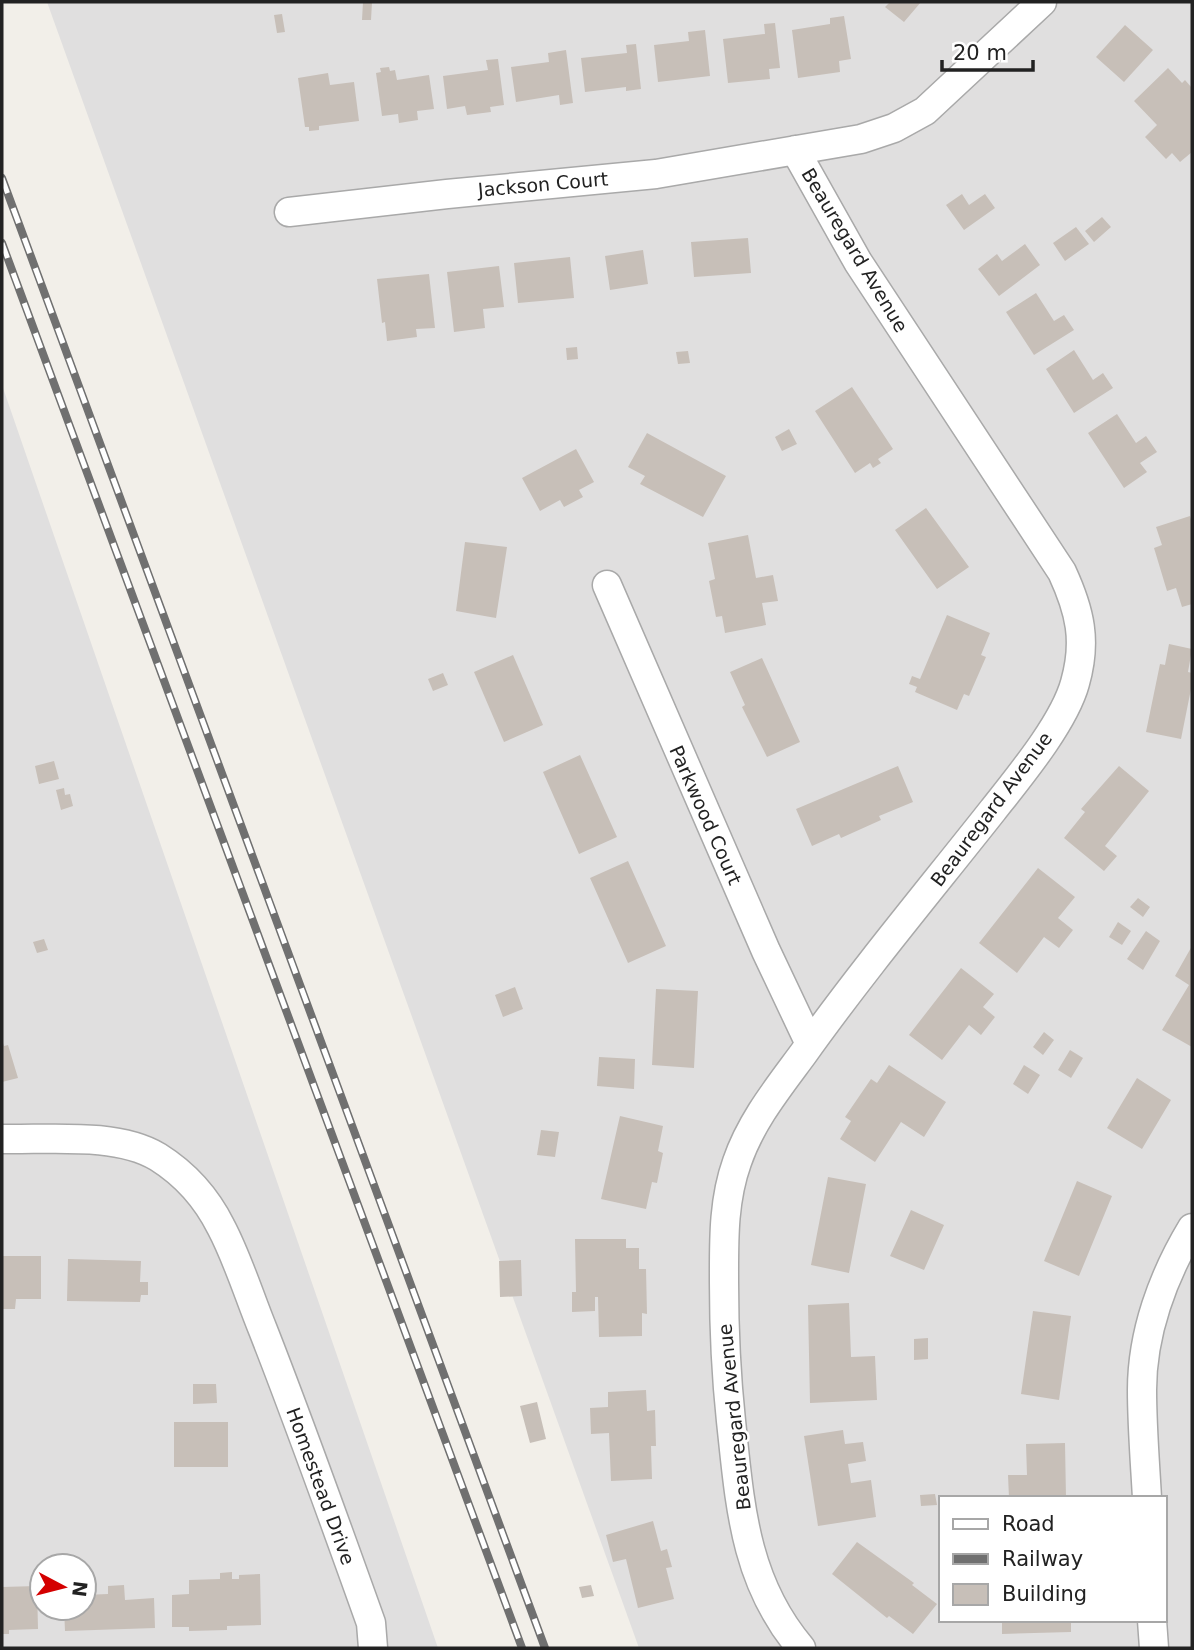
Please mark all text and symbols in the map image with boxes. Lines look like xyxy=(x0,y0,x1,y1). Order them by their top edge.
scale bar xyxy=(942,28,1033,72)
text: 20 m xyxy=(953,41,1007,65)
street label: Beauregard Avenue xyxy=(797,164,913,336)
street label: Jackson Court xyxy=(476,167,609,201)
street label: Beauregard Avenue xyxy=(926,728,1056,890)
street label: Parkwood Court xyxy=(665,742,747,888)
street label: Beauregard Avenue xyxy=(713,1323,755,1511)
street label: Homestead Drive xyxy=(282,1404,360,1568)
legend xyxy=(939,1496,1166,1622)
text: Road xyxy=(1002,1512,1055,1536)
text: Railway xyxy=(1002,1547,1083,1571)
north arrow xyxy=(28,1552,98,1622)
text: N xyxy=(68,1580,92,1598)
text: Building xyxy=(1002,1582,1087,1606)

